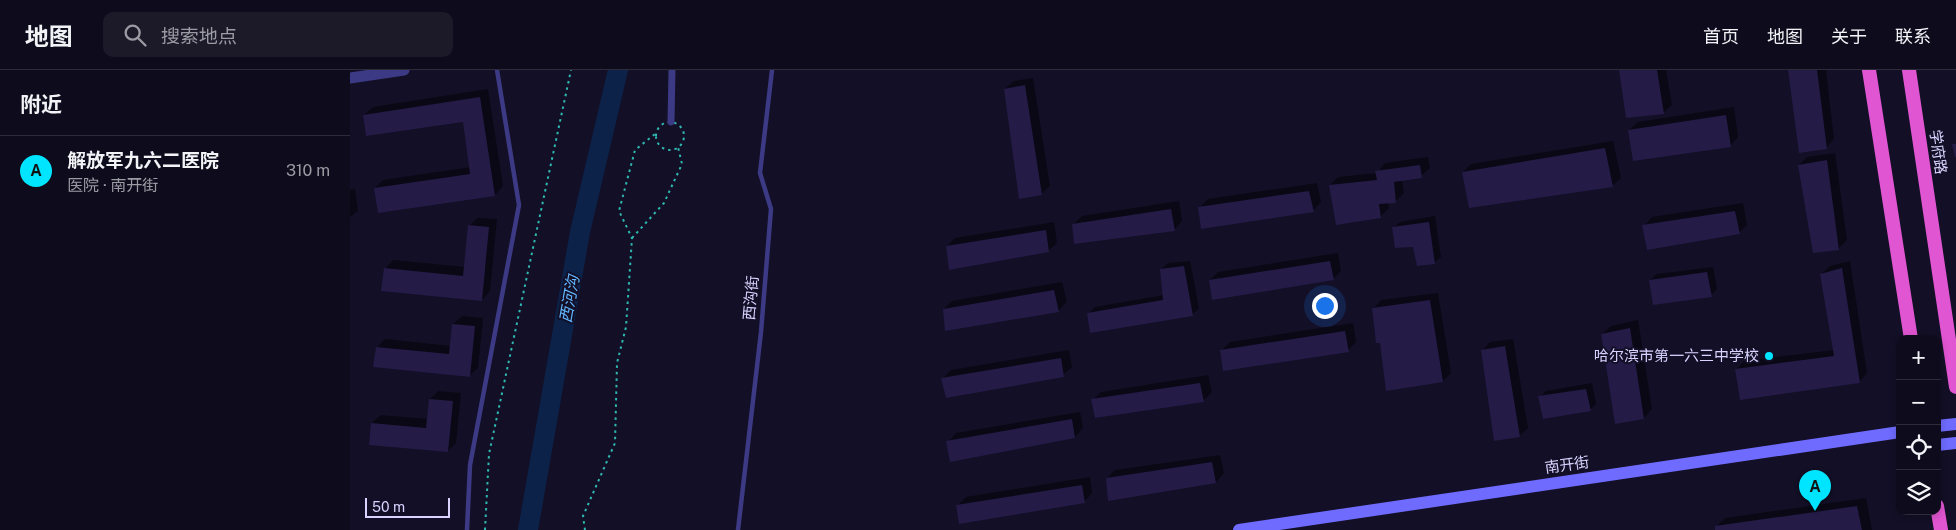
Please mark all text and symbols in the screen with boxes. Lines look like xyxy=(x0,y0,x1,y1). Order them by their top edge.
search box xyxy=(103,12,453,57)
icon: search xyxy=(121,21,149,49)
text: 地图 xyxy=(25,22,73,50)
text: 搜索地点 xyxy=(161,25,237,47)
text: 首页 xyxy=(1703,26,1739,47)
text: 地图 xyxy=(1767,26,1803,47)
text: 关于 xyxy=(1831,26,1867,47)
text: 联系 xyxy=(1895,26,1931,47)
text: 附近 xyxy=(20,92,62,117)
street label: 学府路 xyxy=(1927,128,1950,175)
text: 解放军九六二医院 xyxy=(67,149,219,171)
text: A xyxy=(30,161,42,180)
text: 310 m xyxy=(286,161,330,180)
text: 医院 · 南开街 xyxy=(67,176,158,195)
water label: 西河沟 xyxy=(556,272,583,324)
street label: 西沟街 xyxy=(740,275,761,321)
your location xyxy=(1312,293,1338,319)
map controls xyxy=(1896,335,1941,515)
button: + xyxy=(1896,335,1941,380)
place label: 哈尔滨市第一六三中学校 xyxy=(1594,347,1759,364)
marker: 哈尔滨市第一六三中学校 xyxy=(1763,350,1775,362)
button: − xyxy=(1896,380,1941,425)
button: locate xyxy=(1896,425,1941,470)
street label: 南开街 xyxy=(1543,453,1590,476)
pin: A xyxy=(1799,470,1831,511)
button: layers xyxy=(1896,470,1941,515)
scale bar xyxy=(365,495,450,518)
text: 50 m xyxy=(372,499,405,515)

